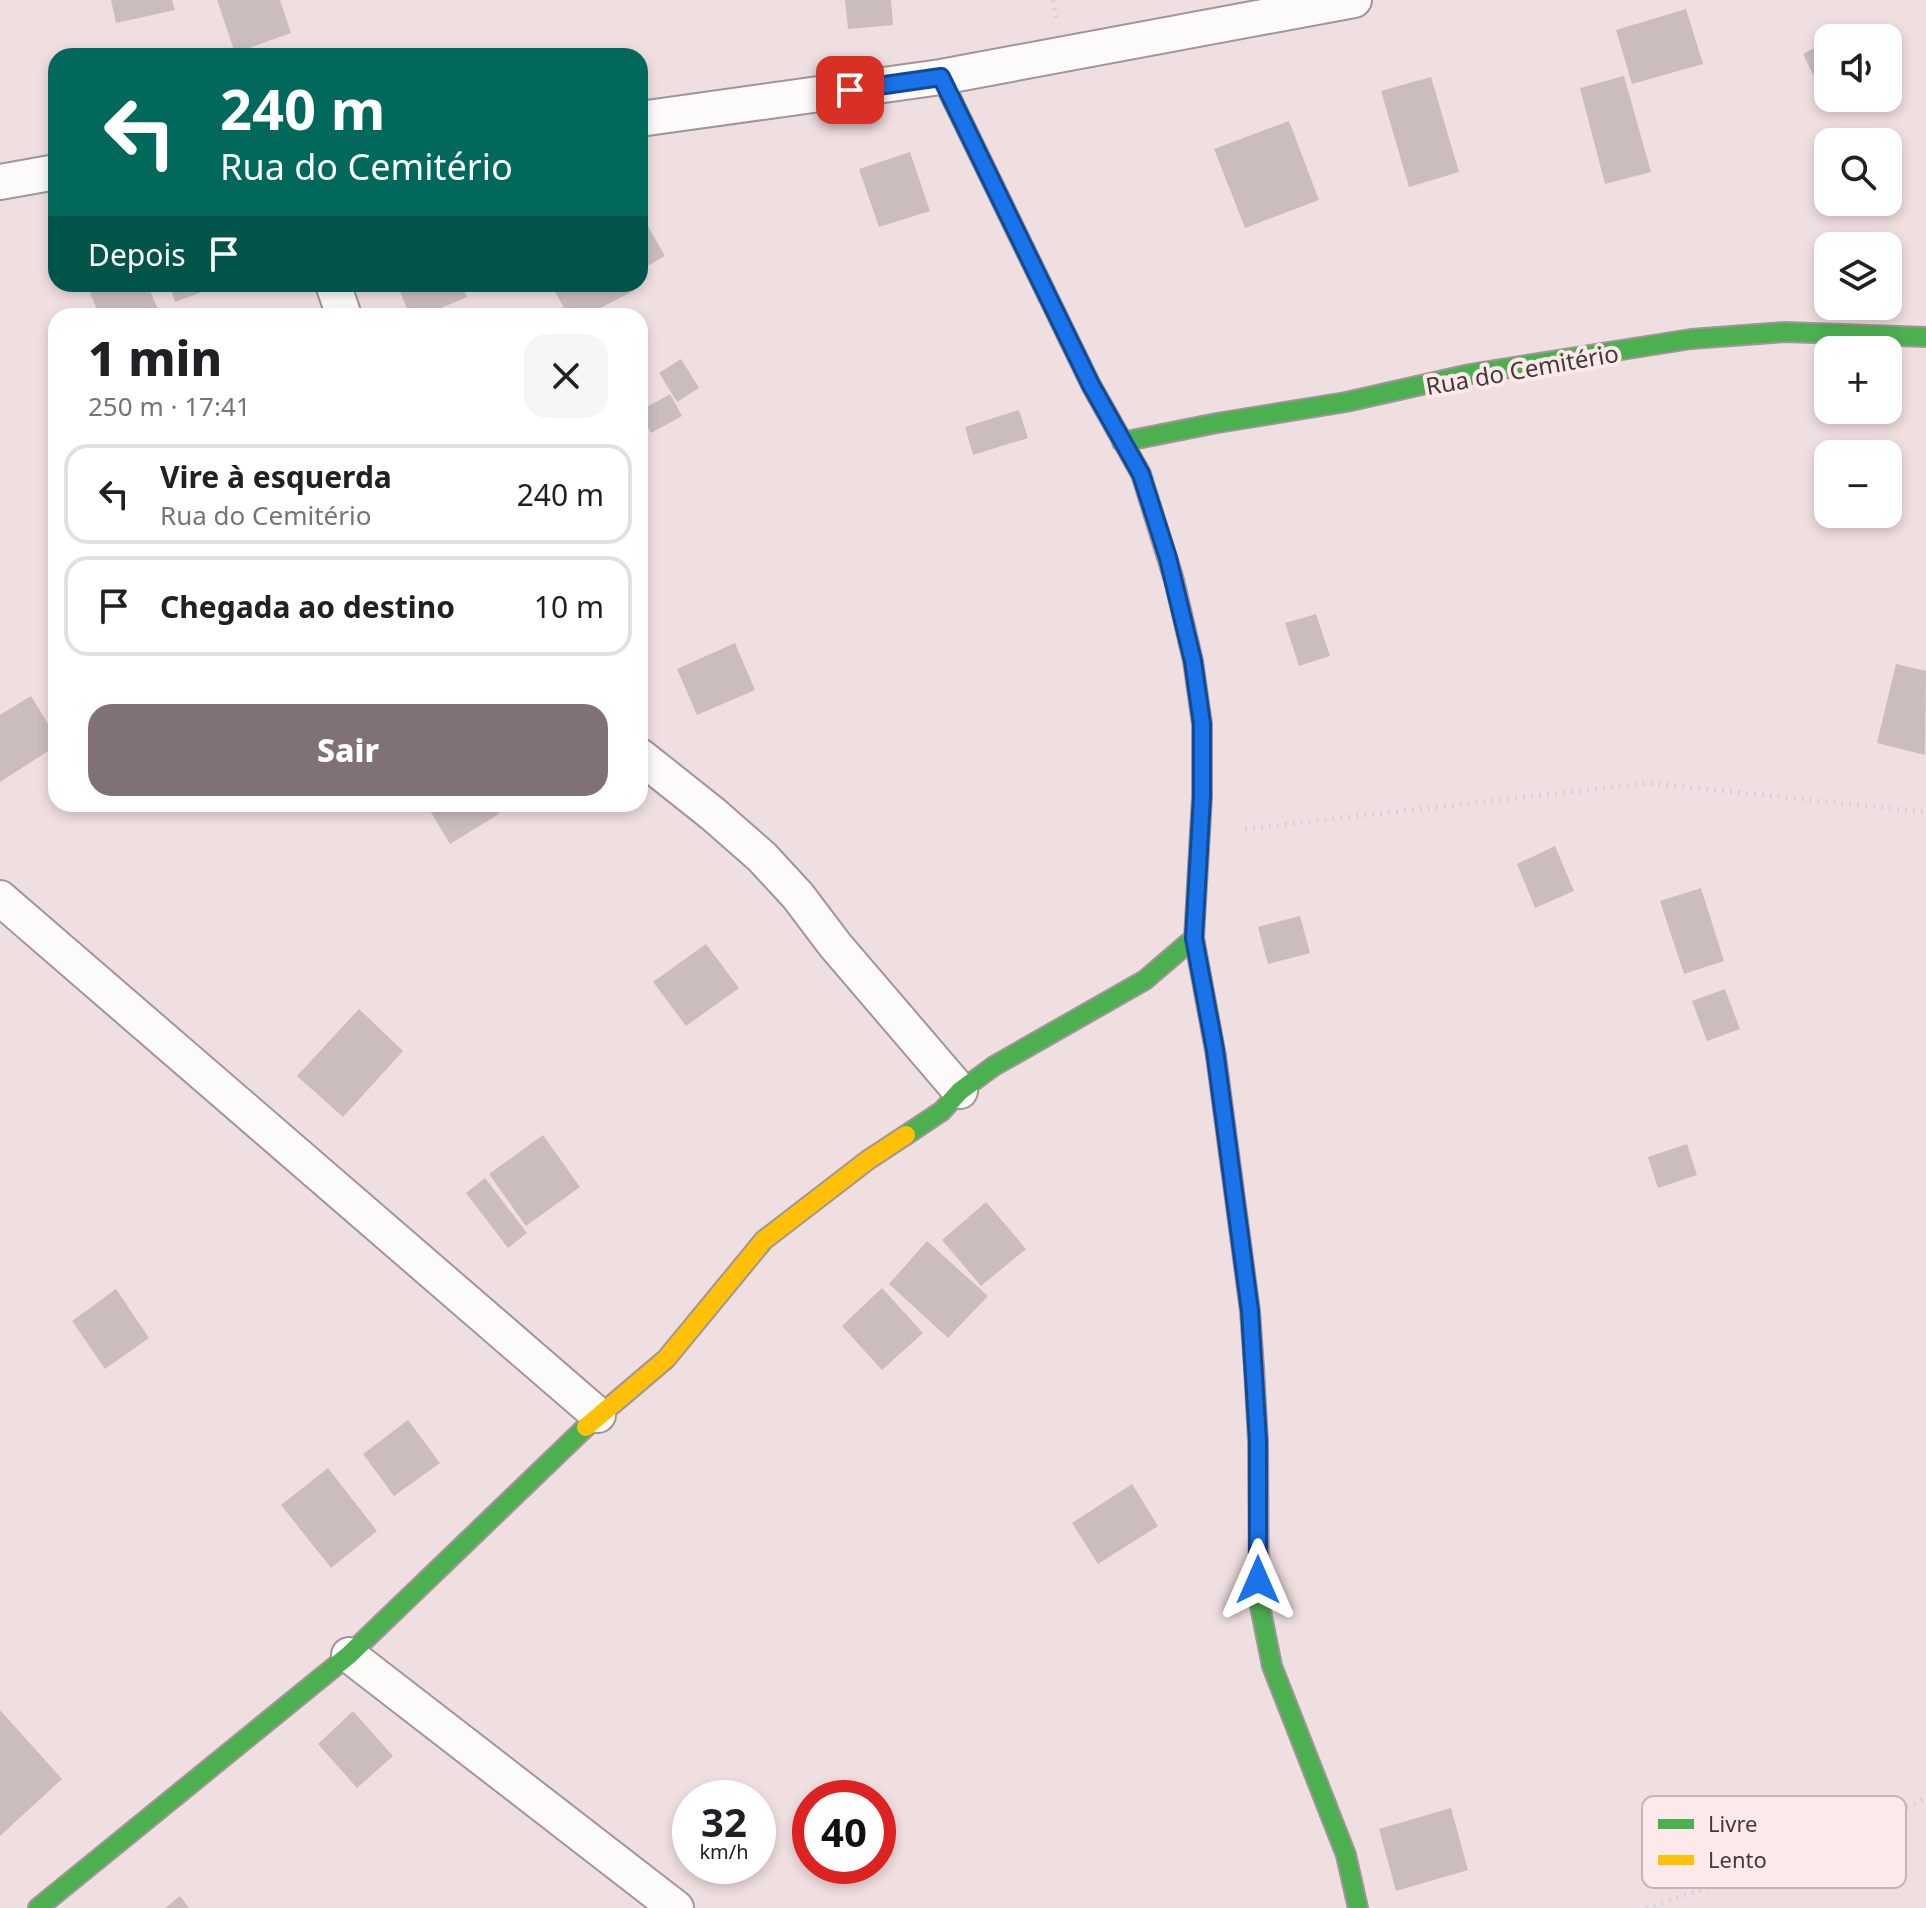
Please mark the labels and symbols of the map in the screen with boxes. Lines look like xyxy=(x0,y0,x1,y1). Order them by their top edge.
pin xyxy=(816,56,884,124)
street label: Rua do Cemitério xyxy=(1423,336,1621,402)
position arrow xyxy=(1216,1538,1300,1622)
speed limit sign: 40 xyxy=(792,1780,896,1884)
legend xyxy=(1642,1796,1906,1888)
text: Livre xyxy=(1708,1808,1757,1838)
text: Lento xyxy=(1708,1844,1767,1874)

